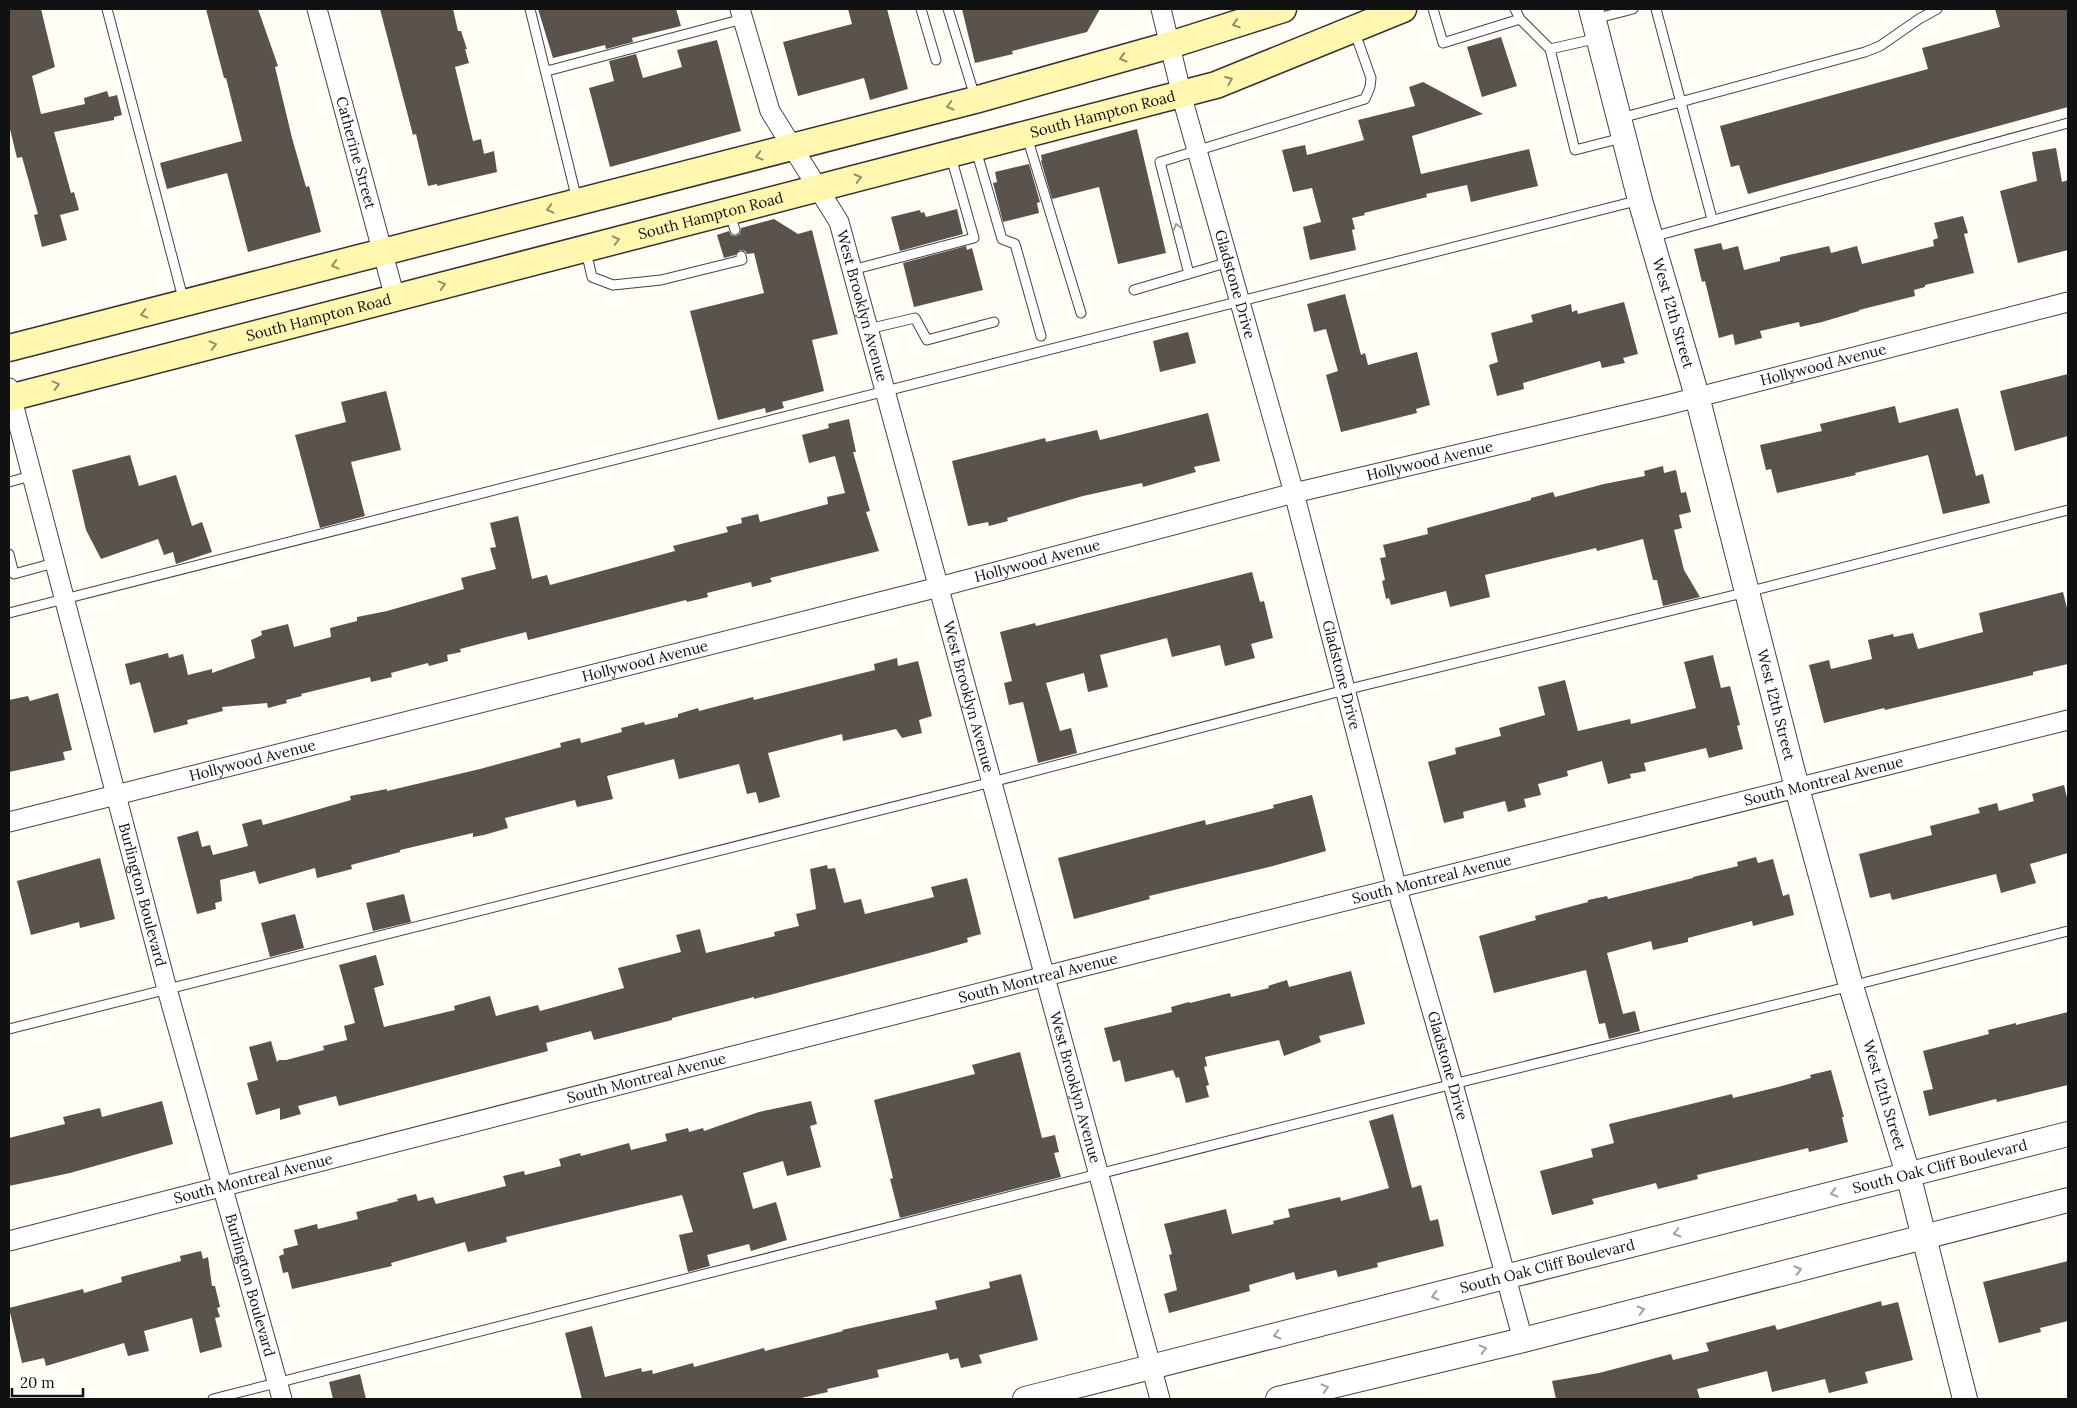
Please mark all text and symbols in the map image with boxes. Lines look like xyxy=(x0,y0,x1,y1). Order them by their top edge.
one-way arrow xyxy=(1233,18,1241,28)
one-way arrow xyxy=(1120,53,1128,63)
one-way arrow xyxy=(1224,76,1232,86)
street label: South Hampton Road xyxy=(1028,86,1177,142)
street label: Catherine Street xyxy=(332,94,381,211)
one-way arrow xyxy=(946,101,954,111)
one-way arrow xyxy=(754,150,763,161)
one-way arrow xyxy=(854,173,862,183)
street label: South Hampton Road xyxy=(636,188,785,243)
one-way arrow xyxy=(547,204,555,214)
one-way arrow xyxy=(1172,224,1182,232)
street label: Gladstone Drive xyxy=(1211,227,1260,341)
street label: West Brooklyn Avenue xyxy=(833,228,892,384)
one-way arrow xyxy=(612,235,621,246)
street label: West 12th Street xyxy=(1648,256,1698,371)
one-way arrow xyxy=(331,259,339,269)
one-way arrow xyxy=(438,281,446,291)
street label: South Hampton Road xyxy=(244,289,393,345)
one-way arrow xyxy=(140,309,148,319)
street label: Hollywood Avenue xyxy=(1758,339,1888,390)
one-way arrow xyxy=(209,340,217,350)
one-way arrow xyxy=(51,381,59,391)
street label: Hollywood Avenue xyxy=(1364,436,1495,485)
street label: Hollywood Avenue xyxy=(972,535,1102,586)
street label: Gladstone Drive xyxy=(1318,618,1365,732)
street label: West Brooklyn Avenue xyxy=(939,619,999,774)
street label: Hollywood Avenue xyxy=(580,636,710,686)
street label: West 12th Street xyxy=(1753,647,1800,762)
street label: Hollywood Avenue xyxy=(187,735,317,785)
street label: South Montreal Avenue xyxy=(1742,752,1905,810)
street label: Burlington Boulevard xyxy=(115,821,171,969)
street label: South Montreal Avenue xyxy=(1350,850,1513,908)
street label: South Montreal Avenue xyxy=(956,948,1119,1007)
street label: West Brooklyn Avenue xyxy=(1046,1009,1105,1165)
street label: Gladstone Drive xyxy=(1424,1009,1472,1122)
street label: West 12th Street xyxy=(1859,1038,1910,1152)
street label: South Montreal Avenue xyxy=(565,1048,728,1107)
street label: South Oak Cliff Boulevard xyxy=(1850,1135,2029,1197)
street label: South Montreal Avenue xyxy=(171,1149,335,1208)
one-way arrow xyxy=(1830,1187,1839,1198)
street label: Burlington Boulevard xyxy=(221,1211,280,1359)
one-way arrow xyxy=(1674,1228,1682,1238)
street label: South Oak Cliff Boulevard xyxy=(1458,1234,1637,1297)
one-way arrow xyxy=(1794,1265,1803,1276)
one-way arrow xyxy=(1431,1290,1439,1300)
one-way arrow xyxy=(1636,1305,1645,1316)
one-way arrow xyxy=(1273,1329,1282,1340)
one-way arrow xyxy=(1478,1344,1487,1355)
scale bar xyxy=(12,1366,84,1398)
text: 20 m xyxy=(20,1373,55,1392)
one-way arrow xyxy=(1321,1383,1330,1394)

